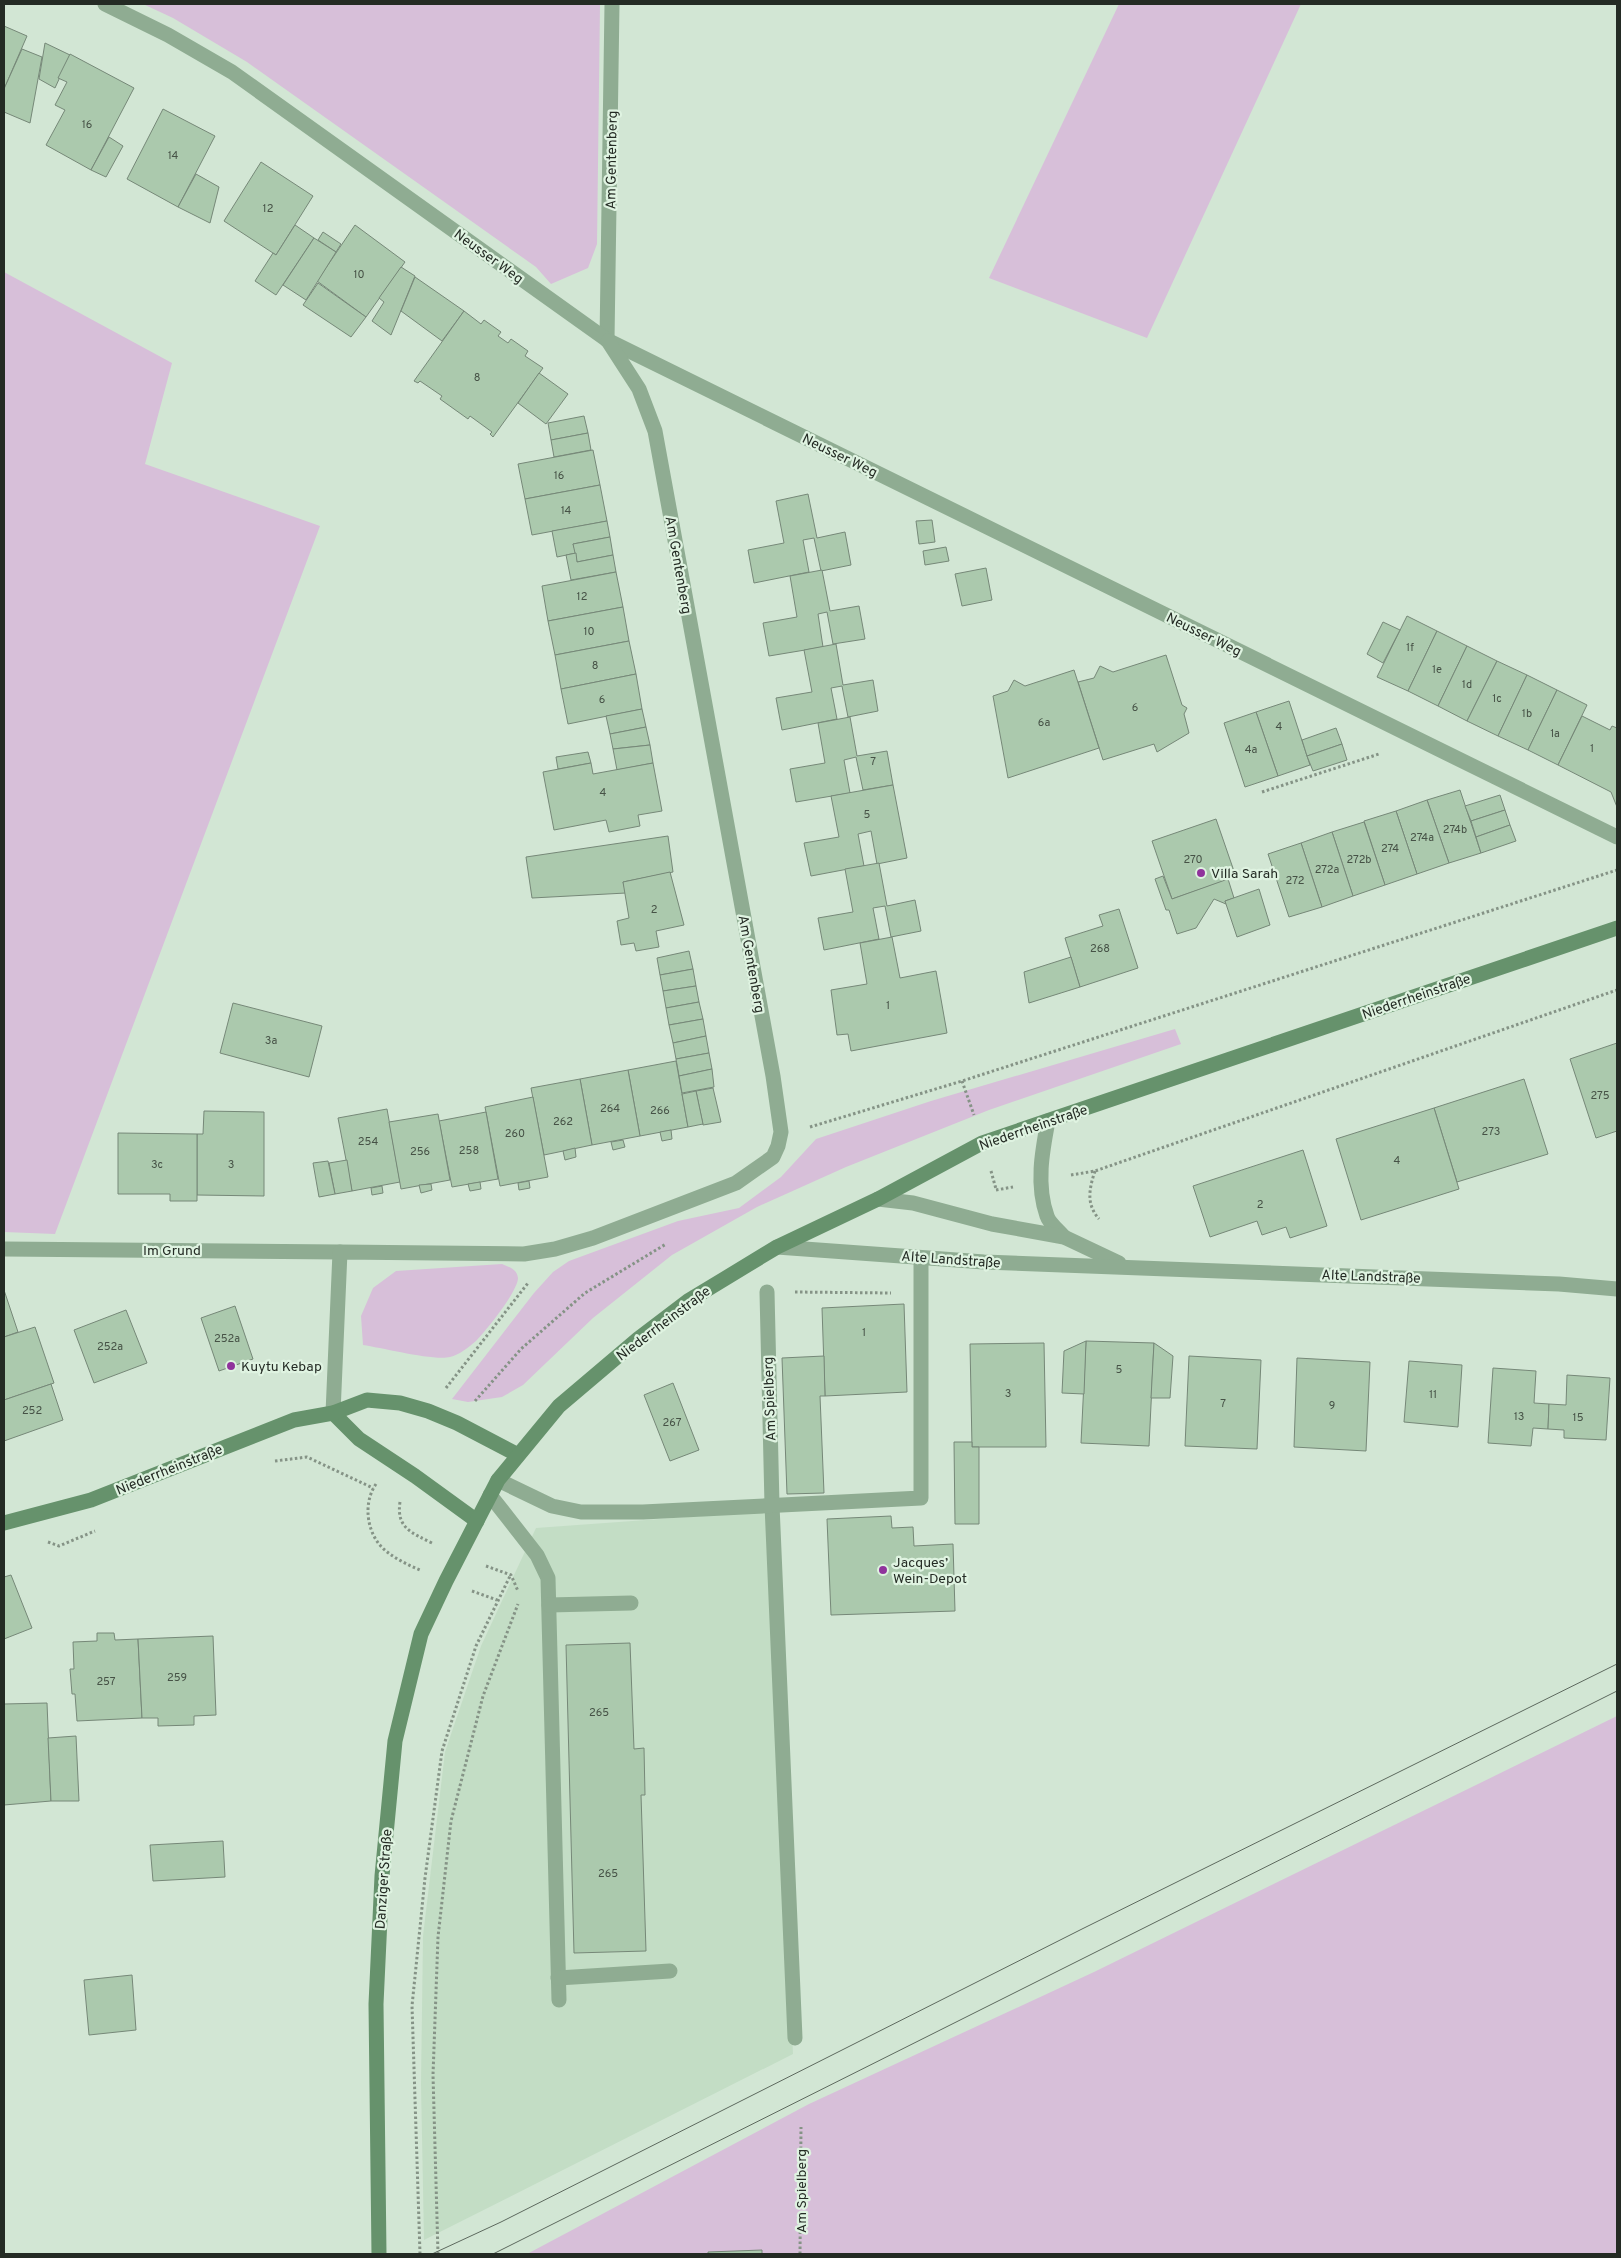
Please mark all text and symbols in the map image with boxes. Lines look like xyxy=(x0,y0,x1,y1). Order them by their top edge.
street label: Am Gentenberg xyxy=(603,110,622,210)
house number: 16 xyxy=(82,118,92,132)
house number: 14 xyxy=(168,149,179,163)
house number: 12 xyxy=(263,202,273,216)
street label: Neusser Weg xyxy=(450,226,526,288)
house number: 10 xyxy=(353,268,365,282)
house number: 8 xyxy=(474,371,480,385)
street label: Neusser Weg xyxy=(799,431,880,482)
house number: 16 xyxy=(554,469,564,483)
house number: 14 xyxy=(561,504,572,518)
street label: Am Gentenberg xyxy=(661,515,694,616)
house number: 12 xyxy=(577,590,587,604)
street label: Neusser Weg xyxy=(1163,610,1244,661)
house number: 10 xyxy=(583,625,595,639)
house number: 1f xyxy=(1406,641,1414,655)
house number: 8 xyxy=(592,659,598,673)
house number: 1e xyxy=(1432,663,1442,677)
house number: 1d xyxy=(1462,678,1472,692)
house number: 1c xyxy=(1492,692,1502,706)
house number: 6 xyxy=(599,693,605,707)
house number: 6 xyxy=(1132,701,1138,715)
house number: 1b xyxy=(1522,707,1532,721)
house number: 6a xyxy=(1038,716,1050,730)
house number: 4 xyxy=(1276,720,1283,734)
house number: 1a xyxy=(1550,727,1560,741)
house number: 1 xyxy=(1590,742,1594,756)
house number: 4a xyxy=(1245,743,1258,757)
house number: 7 xyxy=(870,755,876,769)
house number: 4 xyxy=(600,786,607,800)
house number: 5 xyxy=(864,808,871,822)
house number: 274b xyxy=(1443,823,1467,837)
house number: 274a xyxy=(1410,831,1434,845)
house number: 274 xyxy=(1381,842,1399,856)
house number: 270 xyxy=(1183,853,1203,867)
house number: 272b xyxy=(1346,853,1372,867)
house number: 272a xyxy=(1315,863,1340,877)
place label: Villa Sarah xyxy=(1211,866,1278,883)
marker: Villa Sarah xyxy=(1195,867,1207,879)
house number: 272 xyxy=(1286,874,1304,888)
house number: 2 xyxy=(651,903,657,917)
street label: Am Gentenberg xyxy=(734,914,767,1015)
house number: 268 xyxy=(1090,942,1110,956)
street label: Niederrheinstraße xyxy=(1360,971,1473,1024)
house number: 1 xyxy=(886,999,890,1013)
house number: 3a xyxy=(265,1034,277,1048)
house number: 275 xyxy=(1590,1089,1610,1103)
house number: 264 xyxy=(600,1102,620,1116)
street label: Niederrheinstraße xyxy=(977,1102,1090,1155)
house number: 266 xyxy=(650,1104,670,1118)
house number: 262 xyxy=(553,1115,573,1129)
house number: 273 xyxy=(1482,1125,1500,1139)
house number: 260 xyxy=(505,1127,525,1141)
house number: 254 xyxy=(358,1135,378,1149)
house number: 258 xyxy=(459,1144,479,1158)
house number: 256 xyxy=(410,1145,430,1159)
house number: 4 xyxy=(1394,1154,1401,1168)
house number: 3c xyxy=(151,1158,163,1172)
house number: 3 xyxy=(228,1158,234,1172)
house number: 2 xyxy=(1257,1198,1263,1212)
street label: Im Grund xyxy=(143,1243,201,1260)
street label: Alte Landstraße xyxy=(901,1249,1001,1272)
street label: Alte Landstraße xyxy=(1321,1267,1421,1288)
street label: Niederrheinstraße xyxy=(613,1283,714,1365)
house number: 1 xyxy=(862,1326,866,1340)
house number: 252a xyxy=(214,1332,240,1346)
house number: 252a xyxy=(97,1340,123,1354)
street label: Am Spielberg xyxy=(761,1356,780,1441)
place label: Kuytu Kebap xyxy=(241,1359,322,1376)
marker: Kuytu Kebap xyxy=(225,1360,237,1372)
house number: 5 xyxy=(1116,1363,1123,1377)
house number: 3 xyxy=(1005,1387,1011,1401)
house number: 11 xyxy=(1429,1388,1437,1402)
house number: 7 xyxy=(1220,1397,1226,1411)
house number: 9 xyxy=(1329,1399,1335,1413)
house number: 252 xyxy=(22,1404,42,1418)
house number: 13 xyxy=(1514,1410,1524,1424)
house number: 15 xyxy=(1573,1411,1584,1425)
house number: 267 xyxy=(663,1416,682,1430)
street label: Niederrheinstraße xyxy=(114,1441,225,1500)
place label: Jacques’ Wein-Depot xyxy=(893,1555,967,1588)
marker: Jacques’ Wein-Depot xyxy=(877,1564,889,1576)
house number: 259 xyxy=(167,1671,187,1685)
house number: 257 xyxy=(96,1675,116,1689)
house number: 265 xyxy=(589,1706,609,1720)
street label: Danziger Straße xyxy=(373,1828,396,1930)
house number: 265 xyxy=(598,1867,618,1881)
street label: Am Spielberg xyxy=(794,2149,811,2233)

